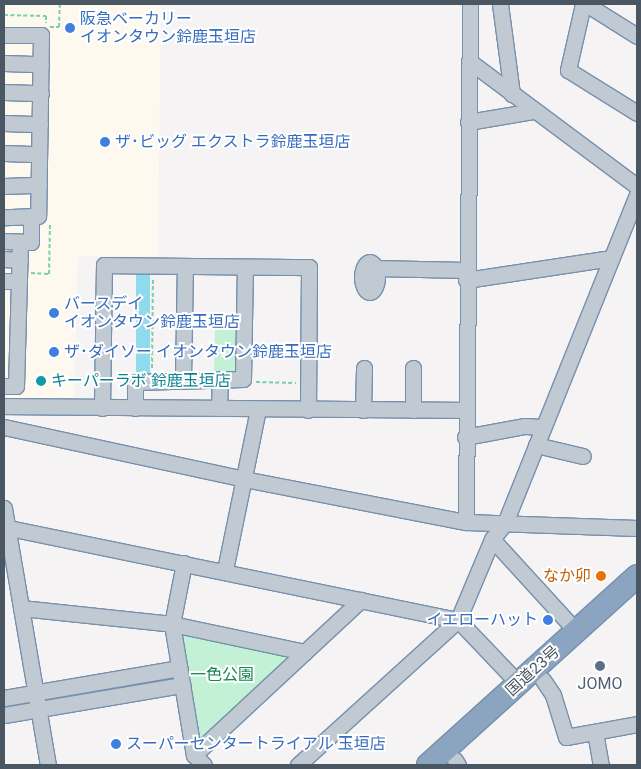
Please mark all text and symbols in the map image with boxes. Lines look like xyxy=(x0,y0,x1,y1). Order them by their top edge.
place label: 阪急ベーカリー イオンタウン鈴鹿玉垣店 xyxy=(80,9,256,47)
marker: 阪急ベーカリー イオンタウン鈴鹿玉垣店 xyxy=(64,22,76,34)
place label: ザ･ビッグ エクストラ鈴鹿玉垣店 xyxy=(115,132,351,152)
marker: ザ･ビッグ エクストラ鈴鹿玉垣店 xyxy=(99,136,111,148)
place label: バースデイ イオンタウン鈴鹿玉垣店 xyxy=(64,294,240,332)
marker: バースデイ イオンタウン鈴鹿玉垣店 xyxy=(48,307,60,319)
place label: ザ･ダイソー イオンタウン鈴鹿玉垣店 xyxy=(64,342,332,362)
marker: ザ･ダイソー イオンタウン鈴鹿玉垣店 xyxy=(48,346,60,358)
place label: キーパーラボ 鈴鹿玉垣店 xyxy=(51,371,231,391)
marker: キーパーラボ 鈴鹿玉垣店 xyxy=(35,375,47,387)
place label: なか卯 xyxy=(543,566,591,586)
marker: なか卯 xyxy=(595,570,607,582)
place label: イエローハット xyxy=(426,610,538,630)
marker: イエローハット xyxy=(542,614,554,626)
street label: 国道23号 xyxy=(502,642,564,700)
marker: JOMO xyxy=(594,660,606,672)
park label: 一色公園 xyxy=(190,665,254,685)
place label: JOMO xyxy=(578,674,622,694)
place label: スーパーセンタートライアル 玉垣店 xyxy=(126,734,386,754)
marker: スーパーセンタートライアル 玉垣店 xyxy=(110,738,122,750)

